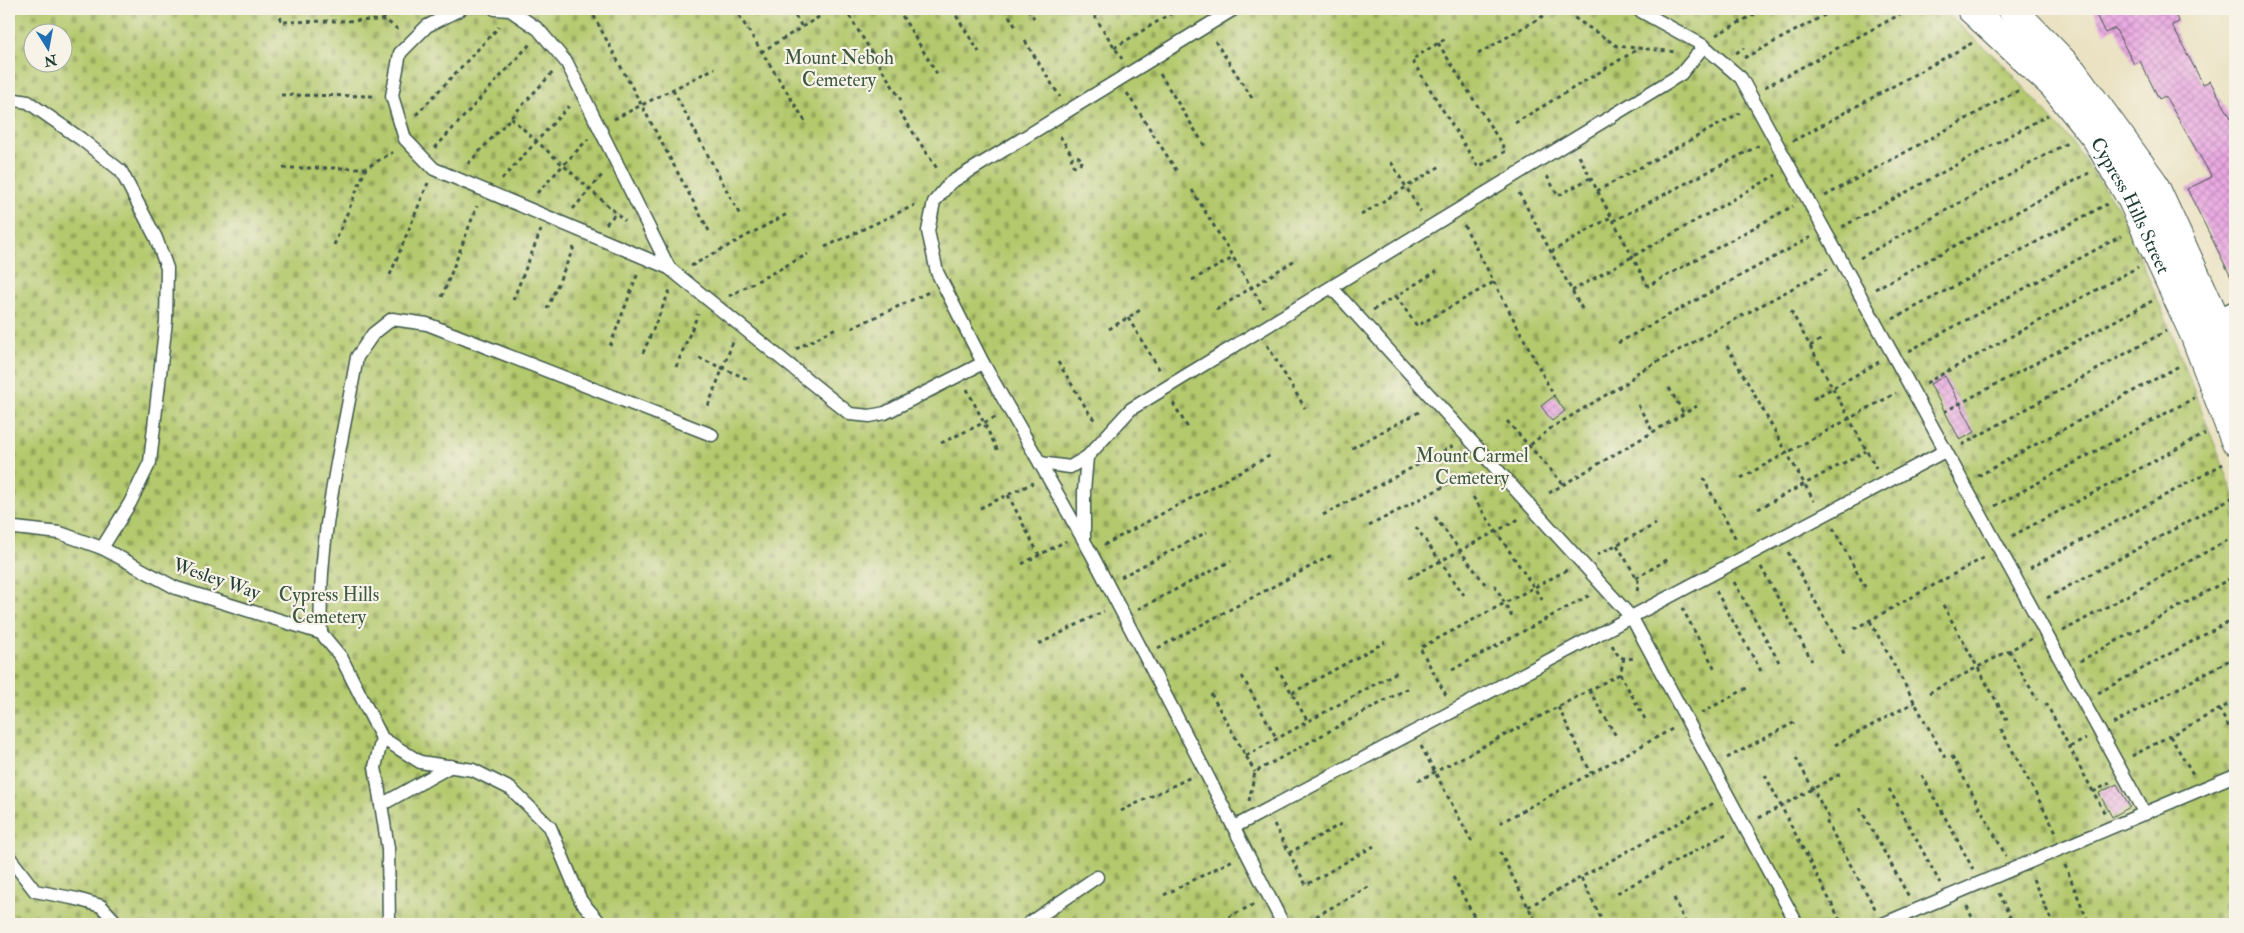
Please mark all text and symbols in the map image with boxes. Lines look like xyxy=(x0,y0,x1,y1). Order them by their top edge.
north arrow xyxy=(22,22,72,72)
park label: Mount Neboh Cemetery xyxy=(784,46,894,92)
text: N xyxy=(42,51,59,70)
street label: Cypress Hills Street xyxy=(2085,133,2175,278)
park label: Mount Carmel Cemetery xyxy=(1415,444,1529,490)
street label: Wesley Way xyxy=(169,552,264,605)
park label: Cypress Hills Cemetery xyxy=(279,583,379,629)

